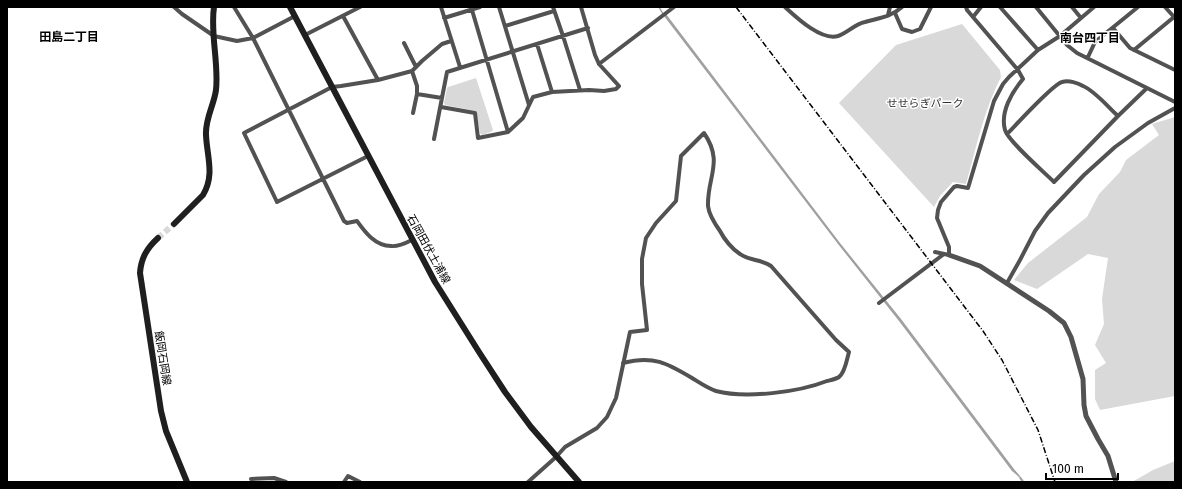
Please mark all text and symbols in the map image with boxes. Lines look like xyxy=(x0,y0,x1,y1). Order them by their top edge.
district label: 田島二丁目 xyxy=(39,30,99,44)
district label: 南台四丁目 xyxy=(1060,31,1120,45)
park label: せせらぎパーク xyxy=(887,97,964,110)
street label: 石岡田伏土浦線 xyxy=(404,212,453,286)
street label: 飯岡石岡線 xyxy=(152,330,173,386)
scale bar xyxy=(1046,455,1118,481)
text: 100 m xyxy=(1052,462,1084,476)

